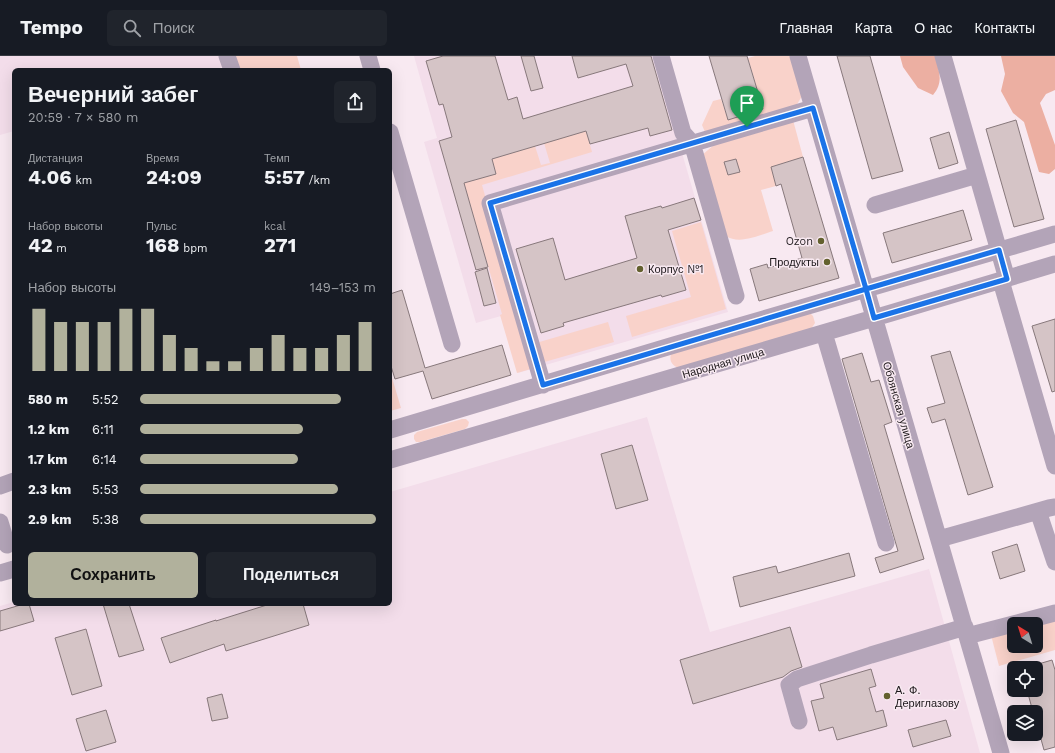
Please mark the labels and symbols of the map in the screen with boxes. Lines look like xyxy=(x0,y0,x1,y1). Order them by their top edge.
pin xyxy=(730,86,764,127)
place label: Ozon xyxy=(786,235,813,248)
marker: Ozon xyxy=(816,236,826,246)
place label: Продукты xyxy=(769,256,819,269)
marker: Продукты xyxy=(822,257,832,267)
place label: Корпус №1 xyxy=(648,263,704,276)
marker: Корпус №1 xyxy=(635,264,645,274)
street label: Народная улица xyxy=(681,345,766,381)
street label: Обоянская улица xyxy=(880,360,917,451)
north arrow xyxy=(1007,617,1043,653)
place label: А. Ф. Дериглазову xyxy=(895,684,960,710)
marker: А. Ф. Дериглазову xyxy=(882,691,892,701)

